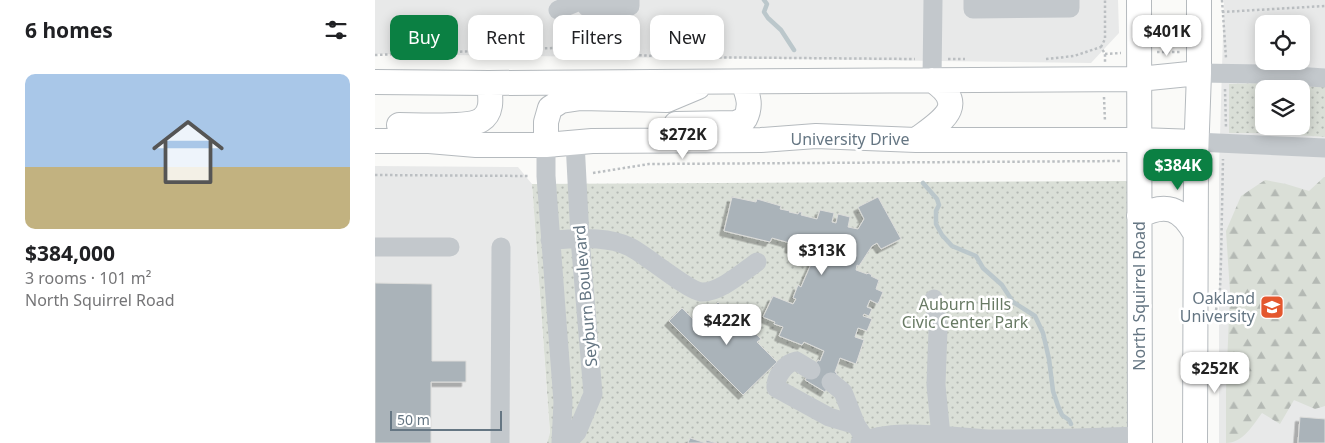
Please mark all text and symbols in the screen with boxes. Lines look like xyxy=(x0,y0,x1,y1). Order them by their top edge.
chip: Buy xyxy=(390,15,458,60)
chip: Rent xyxy=(468,15,543,60)
chip: Filters xyxy=(553,15,640,60)
chip: New xyxy=(650,15,724,60)
pin: $401K xyxy=(1132,15,1202,57)
map controls xyxy=(1255,15,1310,135)
button: locate xyxy=(1255,15,1310,70)
text: 6 homes xyxy=(25,16,113,44)
icon: filters xyxy=(322,16,350,44)
text: $401K xyxy=(1143,20,1191,42)
button: layers xyxy=(1255,80,1310,135)
icon: home xyxy=(143,107,233,197)
pin: $272K xyxy=(648,118,718,160)
text: $272K xyxy=(659,123,707,145)
street label: University Drive xyxy=(791,128,909,150)
pin: $384K xyxy=(1143,148,1213,191)
text: $384K xyxy=(1154,154,1202,176)
street label: North Squirrel Road xyxy=(1128,221,1150,371)
street label: Seyburn Boulevard xyxy=(568,224,602,368)
pin: $313K xyxy=(787,234,857,276)
text: $384,000 xyxy=(25,239,115,267)
text: $313K xyxy=(798,239,846,261)
text: 3 rooms · 101 m² xyxy=(25,267,151,289)
place label: Oakland University xyxy=(1180,287,1256,327)
text: North Squirrel Road xyxy=(25,289,175,311)
park label: Auburn Hills Civic Center Park xyxy=(902,293,1029,333)
school or university icon: Oakland University xyxy=(1259,294,1285,320)
pin: $422K xyxy=(692,304,762,346)
text: $422K xyxy=(703,309,751,331)
pin: $252K xyxy=(1180,352,1250,394)
text: $252K xyxy=(1191,357,1239,379)
scale bar xyxy=(390,408,503,431)
text: 50 m xyxy=(397,410,430,429)

